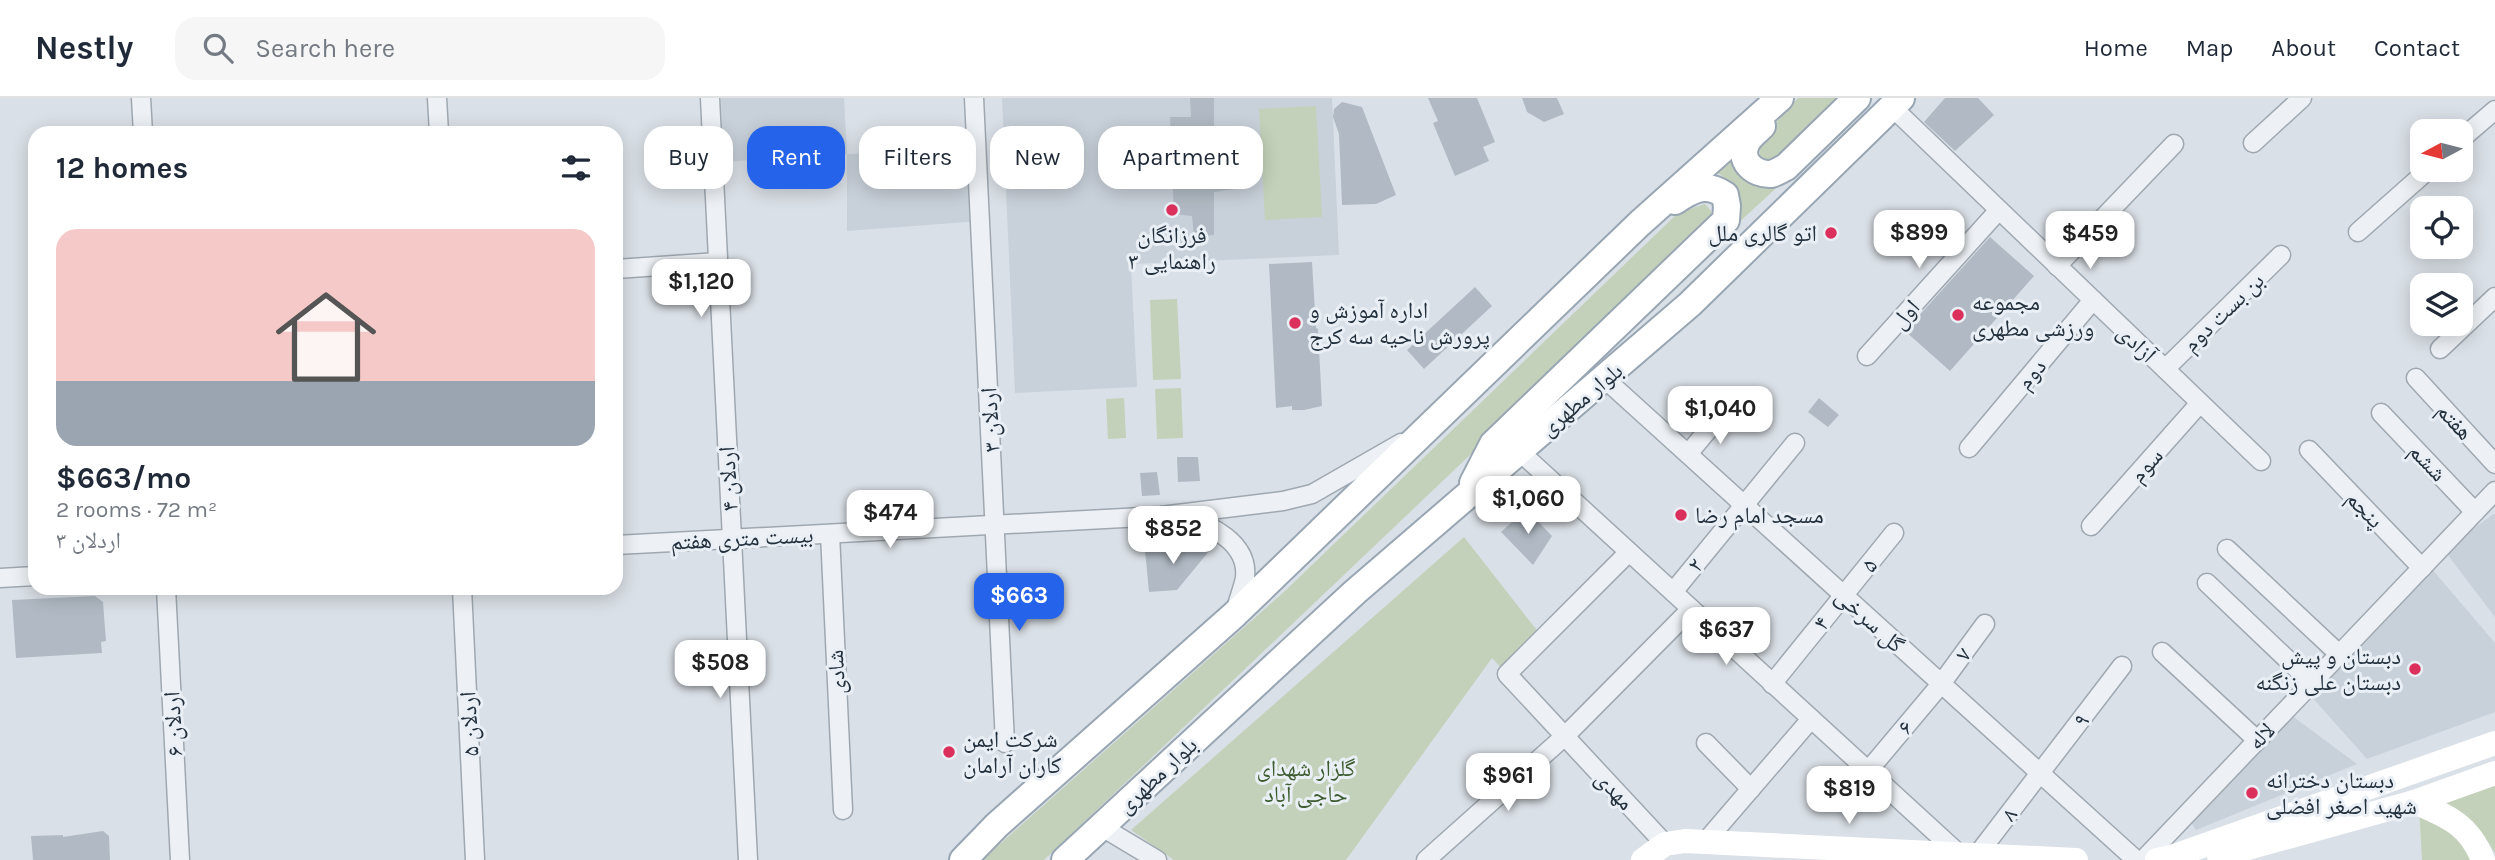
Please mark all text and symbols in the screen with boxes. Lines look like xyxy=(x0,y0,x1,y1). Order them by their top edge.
search box xyxy=(175,17,665,80)
text: Nestly xyxy=(35,29,133,67)
icon: search xyxy=(199,29,237,67)
text: Search here xyxy=(255,33,395,64)
text: Home xyxy=(2084,34,2148,62)
text: Map xyxy=(2186,34,2233,62)
text: About xyxy=(2271,34,2336,62)
text: Contact xyxy=(2374,34,2460,62)
north arrow xyxy=(2410,119,2473,182)
map controls xyxy=(2410,119,2473,336)
chip: Buy xyxy=(644,126,733,189)
chip: Rent xyxy=(747,126,845,189)
chip: Filters xyxy=(859,126,976,189)
chip: New xyxy=(990,126,1084,189)
chip: Apartment xyxy=(1098,126,1263,189)
icon: filters xyxy=(557,149,595,187)
text: 12 homes xyxy=(56,150,188,186)
button: locate xyxy=(2410,196,2473,259)
marker: فرزانگان ۳ راهنمایی xyxy=(1164,202,1180,218)
pin: $899 xyxy=(1878,211,1960,270)
pin: $459 xyxy=(2049,212,2131,271)
text: $899 xyxy=(1890,219,1948,246)
place label: اتو گالری ملل xyxy=(1708,220,1817,247)
text: $459 xyxy=(2062,220,2118,247)
place label: فرزانگان ۳ راهنمایی xyxy=(1128,222,1216,275)
marker: اتو گالری ملل xyxy=(1823,225,1839,241)
pin: $1,120 xyxy=(644,260,758,319)
street label: بن بست دوم xyxy=(2177,267,2271,359)
text: $1,120 xyxy=(668,268,734,295)
button: layers xyxy=(2410,273,2473,336)
icon: home xyxy=(263,274,389,400)
place label: مجموعه ورزشی مطهری xyxy=(1972,289,2094,342)
street label: اول xyxy=(1885,294,1925,334)
place label: اداره آموزش و پرورش ناحیه سه کرج xyxy=(1309,297,1490,351)
marker: مجموعه ورزشی مطهری xyxy=(1950,307,1966,323)
marker: اداره آموزش و پرورش ناحیه سه کرج xyxy=(1287,315,1303,331)
street label: آزادی xyxy=(2112,319,2163,369)
street label: دوم xyxy=(2011,354,2053,396)
street label: بلوار مطهری xyxy=(1534,357,1628,442)
pin: $1,040 xyxy=(1663,386,1777,446)
street label: اردلان ۳ xyxy=(975,387,1006,453)
text: $1,040 xyxy=(1684,395,1756,422)
street label: هفتم xyxy=(2429,397,2478,447)
street label: ششم xyxy=(2402,438,2452,488)
street label: سوم xyxy=(2124,442,2170,490)
street label: اردلان ۴ xyxy=(713,446,744,512)
text: $663/mo xyxy=(56,460,191,496)
pin: $1,060 xyxy=(1471,476,1585,536)
text: $1,060 xyxy=(1492,485,1564,512)
street label: پنجم xyxy=(2339,485,2389,535)
pin: $474 xyxy=(849,490,931,550)
text: 2 rooms · 72 m² xyxy=(56,496,217,523)
text: $474 xyxy=(863,499,917,526)
place label: مسجد امام رضا xyxy=(1695,502,1824,531)
pin: $852 xyxy=(1132,506,1214,566)
marker: مسجد امام رضا xyxy=(1673,507,1689,523)
text: $852 xyxy=(1144,515,1202,542)
street label: بیست متری هفتم xyxy=(670,521,814,558)
text: اردلان ۳ xyxy=(56,527,121,554)
street label: ۲ xyxy=(1682,553,1709,578)
street label: ۵ xyxy=(1856,553,1883,578)
pin: $663 xyxy=(978,574,1060,633)
text: $663 xyxy=(990,582,1048,609)
street label: گل سرخی xyxy=(1830,582,1910,659)
pin: $637 xyxy=(1685,608,1767,667)
street label: ۴ xyxy=(1808,611,1835,636)
text: $637 xyxy=(1698,616,1754,643)
pin: $508 xyxy=(679,640,761,700)
street label: ۷ xyxy=(1950,642,1977,667)
place label: دبستان و پیش دبستان علی زنگنه xyxy=(2255,643,2401,696)
text: $508 xyxy=(691,649,749,676)
street label: شادی xyxy=(822,649,851,695)
marker: دبستان و پیش دبستان علی زنگنه xyxy=(2407,661,2423,677)
street label: اردلان ۶ xyxy=(158,691,189,757)
street label: اردلان ۵ xyxy=(454,691,485,757)
street label: ۹ xyxy=(2068,708,2095,733)
street label: ۶ xyxy=(1892,715,1919,740)
street label: لاله xyxy=(2242,717,2281,756)
place label: شرکت ایمن کاران آرامان xyxy=(963,726,1062,779)
street label: بلوار مطهری xyxy=(1112,731,1203,819)
marker: شرکت ایمن کاران آرامان xyxy=(941,744,957,760)
pin: $961 xyxy=(1467,754,1549,813)
park label: گلزار شهدای حاجی آباد xyxy=(1257,755,1356,808)
text: $961 xyxy=(1482,762,1534,789)
street label: مهدی xyxy=(1590,765,1640,816)
pin: $819 xyxy=(1808,766,1890,826)
place label: دبستان دخترانه شهید اصغر افضلی xyxy=(2266,767,2417,820)
text: $819 xyxy=(1823,775,1875,802)
marker: دبستان دخترانه شهید اصغر افضلی xyxy=(2244,785,2260,801)
street label: ۸ xyxy=(1996,802,2023,827)

